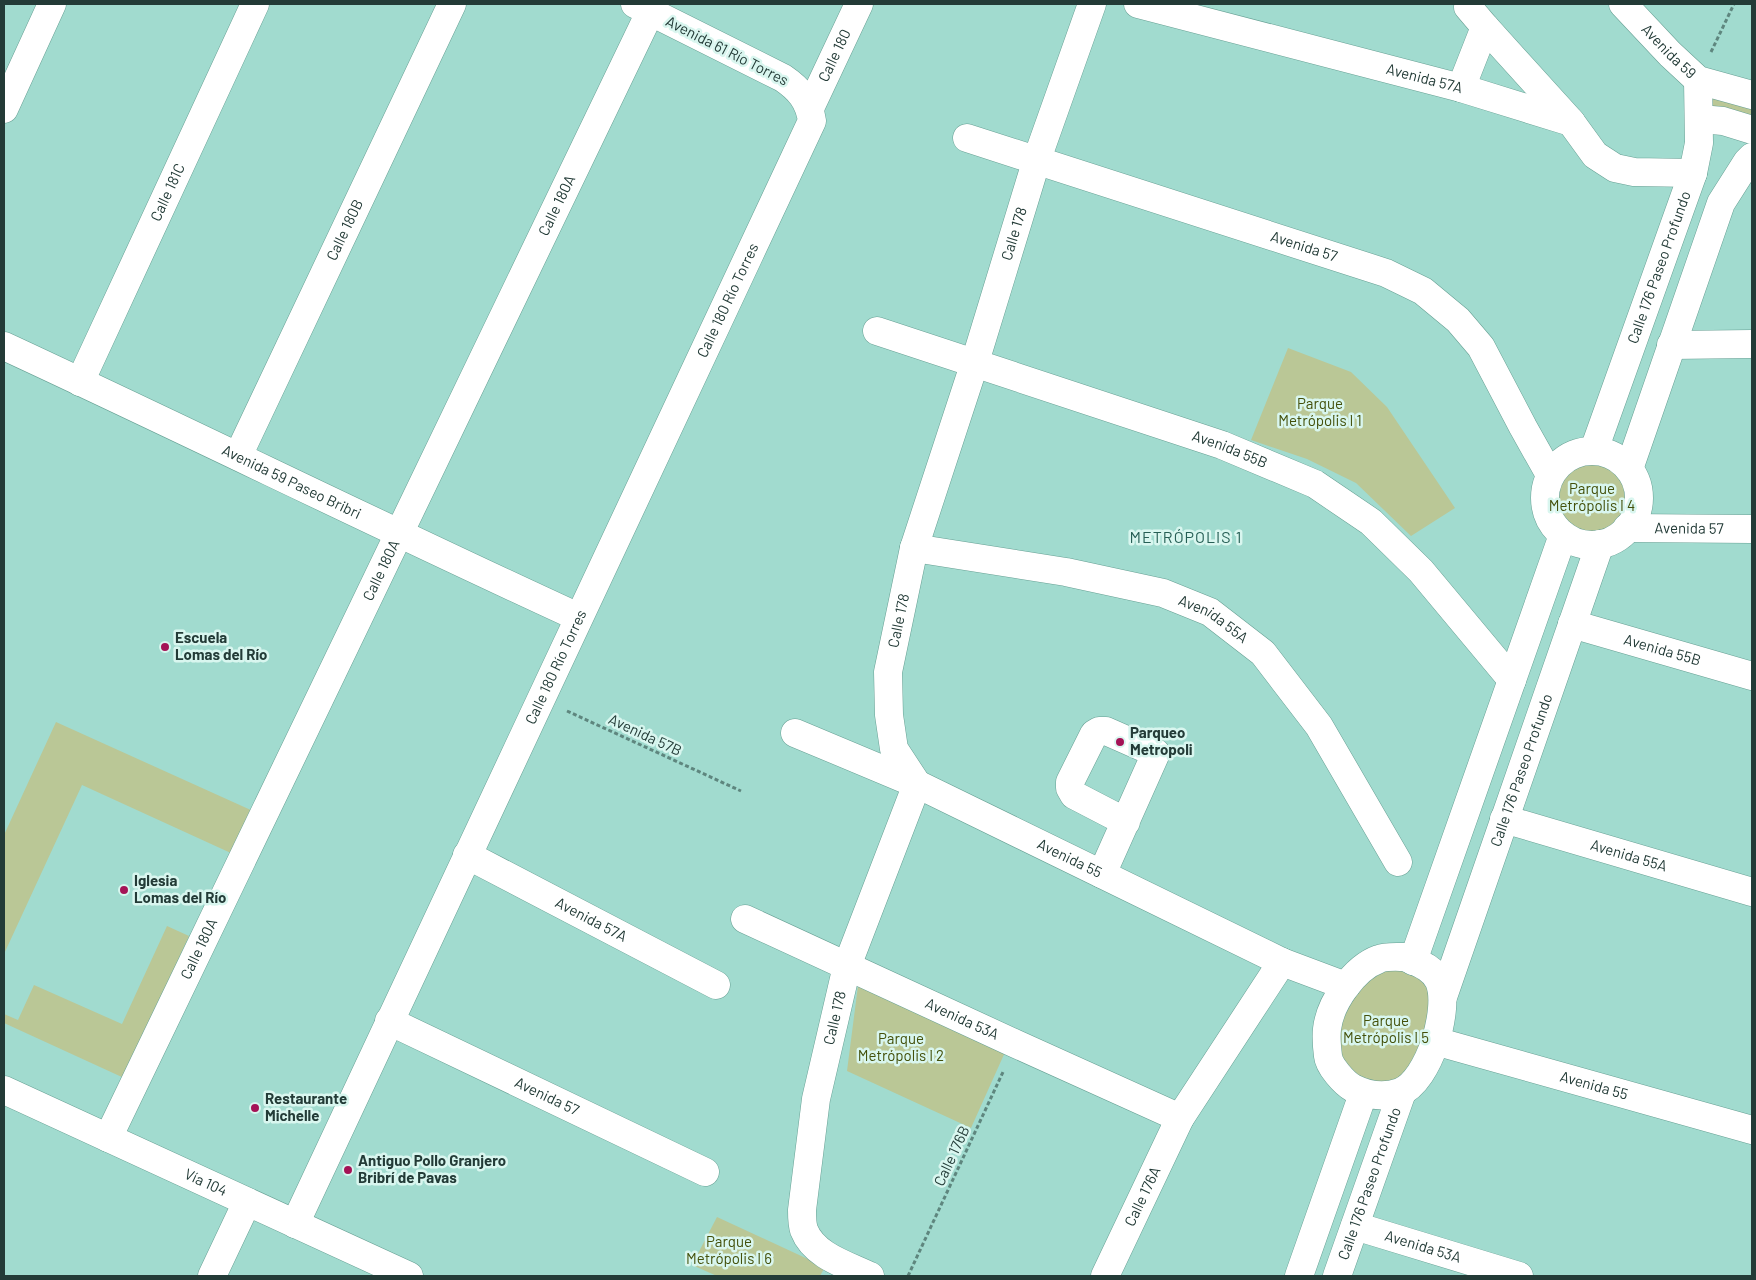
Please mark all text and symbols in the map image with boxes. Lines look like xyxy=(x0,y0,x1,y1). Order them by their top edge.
street label: Avenida 61 Río Torres xyxy=(663,11,792,89)
street label: Avenida 59 xyxy=(1638,20,1701,82)
street label: Calle 180 xyxy=(814,26,854,84)
street label: Avenida 57A xyxy=(1385,59,1465,96)
street label: Calle 181C xyxy=(146,160,188,224)
street label: Calle 180A xyxy=(534,172,578,238)
street label: Calle 176 Paseo Profundo xyxy=(1623,188,1694,346)
street label: Calle 180B xyxy=(322,196,366,263)
street label: Calle 178 xyxy=(997,205,1030,262)
street label: Avenida 57 xyxy=(1269,226,1340,265)
street label: Calle 180 Río Torres xyxy=(692,240,762,360)
park label: Parque Metrópolis I 1 xyxy=(1278,394,1362,429)
street label: Avenida 55B xyxy=(1190,426,1270,471)
street label: Avenida 59 Paseo Bribri xyxy=(219,440,364,522)
park label: Parque Metrópolis I 4 xyxy=(1549,479,1635,514)
street label: Avenida 57 xyxy=(1654,518,1724,537)
district label: METRÓPOLIS 1 xyxy=(1130,527,1242,546)
street label: Calle 180A xyxy=(358,537,403,603)
street label: Avenida 55A xyxy=(1176,590,1252,646)
street label: Calle 178 xyxy=(883,592,912,649)
street label: Calle 180 Río Torres xyxy=(521,607,590,727)
place label: Escuela Lomas del Río xyxy=(175,628,267,663)
street label: Avenida 55B xyxy=(1622,629,1703,669)
marker: Escuela Lomas del Río xyxy=(159,641,171,653)
street label: Calle 176 Paseo Profundo xyxy=(1486,691,1555,849)
street label: Avenida 57B xyxy=(606,709,685,759)
place label: Parqueo Metropoli xyxy=(1130,723,1193,758)
marker: Parqueo Metropoli xyxy=(1114,736,1126,748)
street label: Avenida 55 xyxy=(1035,834,1105,881)
street label: Avenida 55A xyxy=(1589,835,1669,875)
place label: Iglesia Lomas del Río xyxy=(134,871,226,906)
marker: Iglesia Lomas del Río xyxy=(118,884,130,896)
street label: Avenida 57A xyxy=(553,893,630,945)
street label: Calle 180A xyxy=(176,915,220,982)
street label: Calle 178 xyxy=(819,989,849,1046)
street label: Avenida 53A xyxy=(923,993,1002,1043)
park label: Parque Metrópolis I 5 xyxy=(1343,1011,1429,1046)
park label: Parque Metrópolis I 2 xyxy=(858,1029,944,1064)
street label: Avenida 55 xyxy=(1558,1067,1630,1103)
street label: Avenida 57 xyxy=(512,1073,582,1119)
place label: Restaurante Michelle xyxy=(265,1089,347,1124)
marker: Restaurante Michelle xyxy=(249,1102,261,1114)
street label: Calle 176 Paseo Profundo xyxy=(1333,1104,1404,1262)
street label: Calle 176B xyxy=(929,1123,973,1188)
place label: Antiguo Pollo Granjero Bribrí de Pavas xyxy=(358,1151,506,1186)
street label: Calle 176A xyxy=(1120,1163,1164,1229)
street label: Vía 104 xyxy=(182,1164,230,1199)
marker: Antiguo Pollo Granjero Bribrí de Pavas xyxy=(342,1164,354,1176)
street label: Avenida 53A xyxy=(1383,1226,1464,1266)
park label: Parque Metrópolis I 6 xyxy=(686,1232,772,1267)

